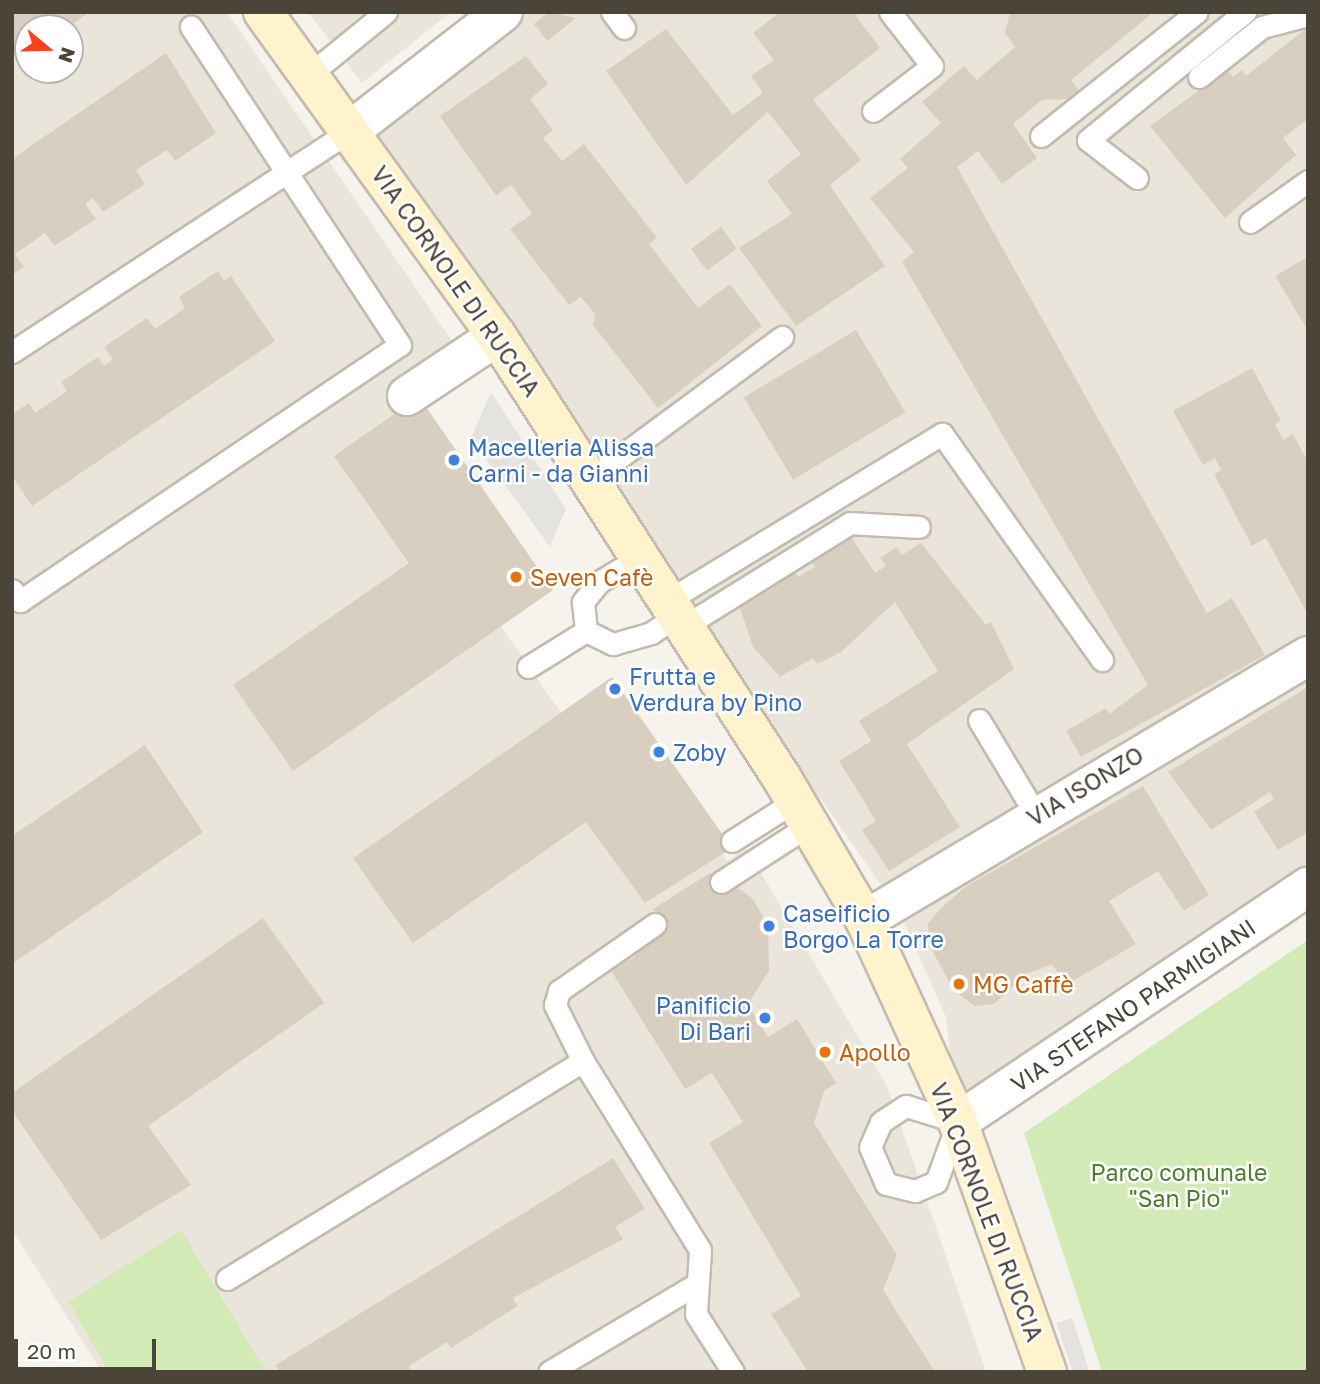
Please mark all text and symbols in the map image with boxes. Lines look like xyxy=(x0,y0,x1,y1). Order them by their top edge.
north arrow xyxy=(14,14,84,84)
text: N xyxy=(54,45,81,66)
street label: VIA CORNOLE DI RUCCIA xyxy=(366,161,546,401)
place label: Macelleria Alissa Carni - da Gianni xyxy=(468,433,654,487)
marker: Macelleria Alissa Carni - da Gianni xyxy=(446,452,462,468)
place label: Seven Cafè xyxy=(530,563,653,591)
marker: Seven Cafè xyxy=(508,569,524,585)
place label: Frutta e Verdura by Pino xyxy=(629,662,802,716)
marker: Frutta e Verdura by Pino xyxy=(607,681,623,697)
place label: Zoby xyxy=(673,738,727,766)
street label: VIA ISONZO xyxy=(1022,740,1148,832)
marker: Zoby xyxy=(651,744,667,760)
place label: Caseificio Borgo La Torre xyxy=(783,899,944,953)
street label: VIA STEFANO PARMIGIANI xyxy=(1005,913,1261,1097)
marker: Caseificio Borgo La Torre xyxy=(761,918,777,934)
place label: MG Caffè xyxy=(973,970,1074,998)
marker: MG Caffè xyxy=(951,976,967,992)
place label: Panificio Di Bari xyxy=(656,991,751,1045)
marker: Panificio Di Bari xyxy=(757,1010,773,1026)
place label: Apollo xyxy=(839,1038,911,1066)
marker: Apollo xyxy=(817,1044,833,1060)
street label: VIA CORNOLE DI RUCCIA xyxy=(925,1079,1049,1345)
park label: Parco comunale "San Pio" xyxy=(1091,1158,1267,1212)
scale bar xyxy=(18,1324,159,1368)
text: 20 m xyxy=(27,1338,76,1364)

